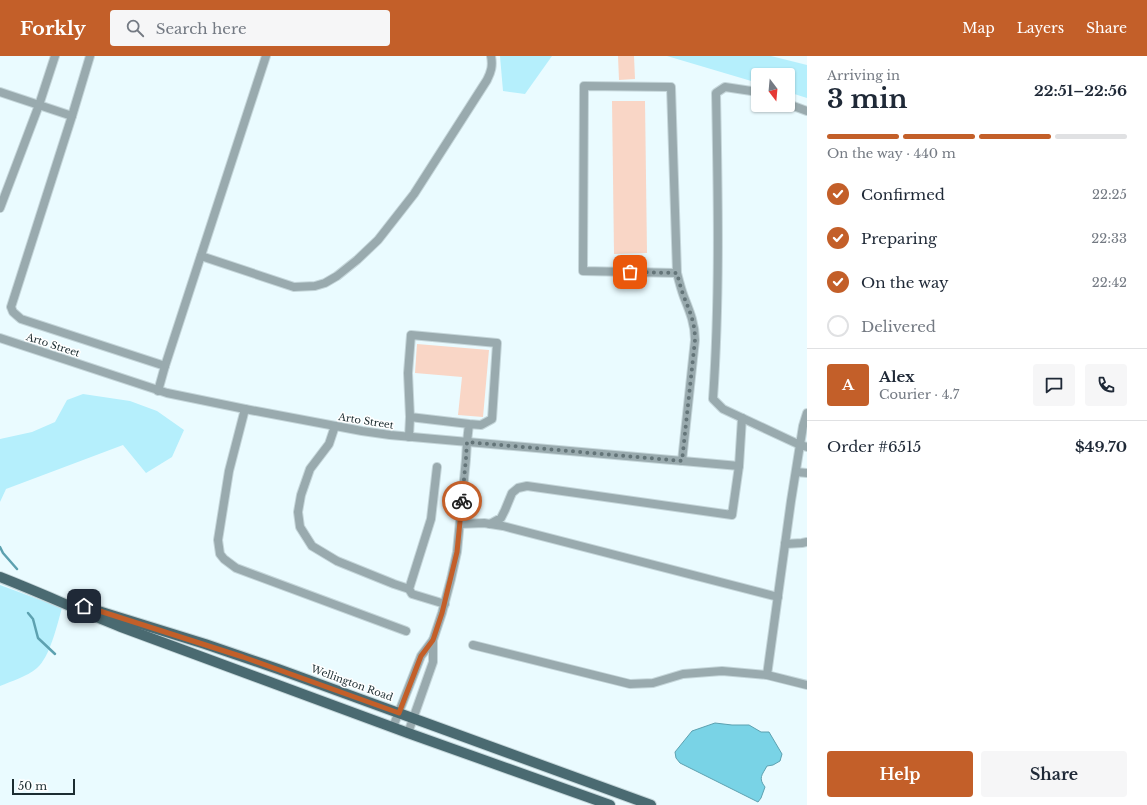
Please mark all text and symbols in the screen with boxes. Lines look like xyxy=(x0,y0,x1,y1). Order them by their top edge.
search box xyxy=(110,10,390,46)
text: Forkly xyxy=(20,17,86,40)
icon: search xyxy=(124,17,146,39)
text: Search here xyxy=(156,19,247,38)
text: Map xyxy=(962,19,995,37)
text: Layers xyxy=(1017,19,1064,37)
text: Share xyxy=(1086,19,1127,37)
text: Arriving in xyxy=(827,67,900,84)
north arrow xyxy=(751,68,795,112)
map controls xyxy=(751,68,795,112)
text: 22:51–22:56 xyxy=(1034,81,1127,100)
text: 3 min xyxy=(827,83,908,115)
text: On the way · 440 m xyxy=(827,145,956,162)
icon: check xyxy=(827,183,849,205)
text: Confirmed xyxy=(861,185,945,204)
text: 22:25 xyxy=(1092,186,1127,203)
icon: check xyxy=(827,227,849,249)
text: Preparing xyxy=(861,229,937,248)
text: 22:33 xyxy=(1091,230,1127,247)
pin xyxy=(613,255,647,289)
icon: bag xyxy=(619,261,641,283)
icon: check xyxy=(827,271,849,293)
text: On the way xyxy=(861,273,949,292)
text: 22:42 xyxy=(1092,274,1127,291)
text: Delivered xyxy=(861,317,936,336)
street label: Arto Street xyxy=(24,330,82,360)
button: chat xyxy=(1033,364,1075,406)
button: phone xyxy=(1085,364,1127,406)
text: Alex xyxy=(879,367,915,386)
text: A xyxy=(842,375,854,394)
text: Courier · 4.7 xyxy=(879,386,959,403)
street label: Arto Street xyxy=(336,410,395,432)
text: Order #6515 xyxy=(827,437,921,456)
text: $49.70 xyxy=(1075,437,1127,456)
courier xyxy=(442,481,482,521)
icon: bike xyxy=(451,490,473,512)
pin xyxy=(67,589,101,623)
icon: home xyxy=(73,595,95,617)
street label: Wellington Road xyxy=(308,662,395,704)
button: Help xyxy=(827,751,973,797)
button: Share xyxy=(981,751,1127,797)
scale bar xyxy=(12,777,75,796)
text: 50 m xyxy=(18,779,47,793)

